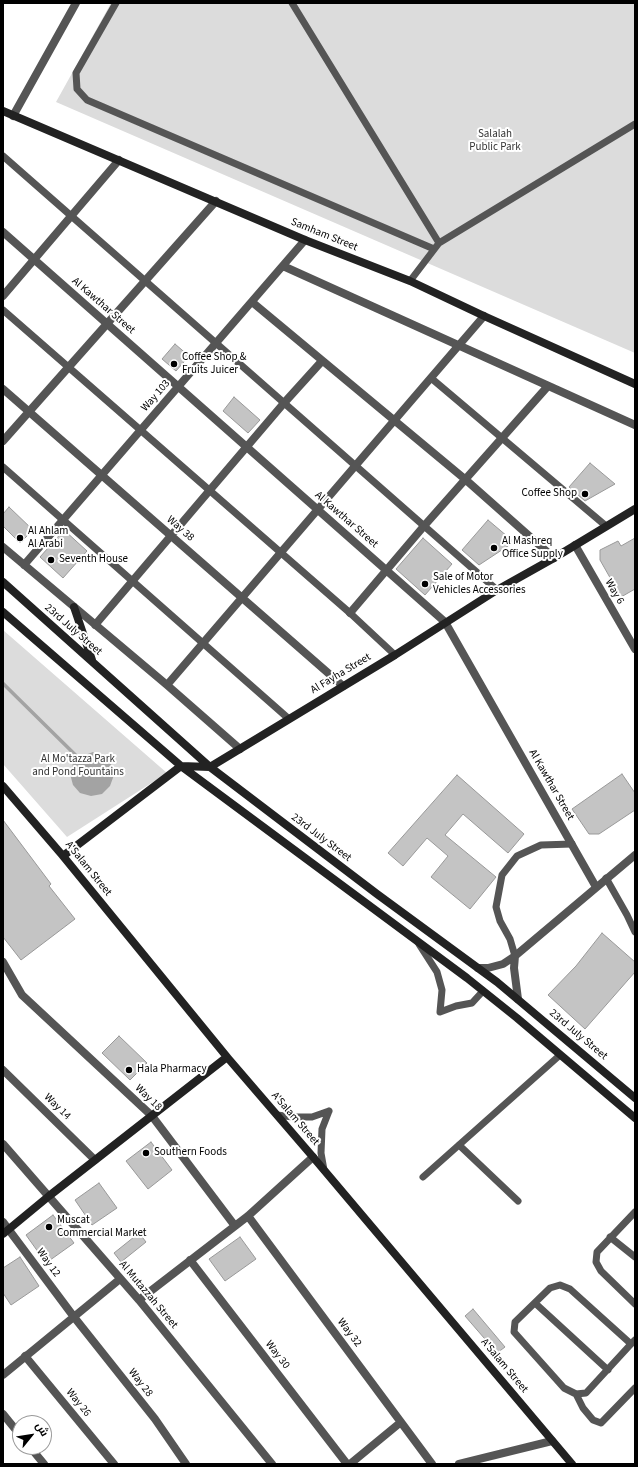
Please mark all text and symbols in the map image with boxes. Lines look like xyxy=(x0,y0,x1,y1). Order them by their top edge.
park label: Salalah Public Park xyxy=(469,128,521,154)
street label: Samham Street xyxy=(289,216,359,254)
street label: Al Kawthar Street xyxy=(69,275,137,337)
place label: Coffee Shop & Fruits Juicer xyxy=(182,351,246,377)
marker: Coffee Shop & Fruits Juicer xyxy=(169,359,179,369)
street label: Way 103 xyxy=(139,377,173,415)
place label: Coffee Shop xyxy=(522,487,577,501)
street label: Al Kawthar Street xyxy=(312,489,380,551)
marker: Coffee Shop xyxy=(580,489,590,499)
street label: Way 38 xyxy=(163,513,197,545)
place label: Al Ahlam Al Arabi xyxy=(28,525,68,551)
marker: Al Ahlam Al Arabi xyxy=(15,533,25,543)
place label: Al Mashreq Office Supply xyxy=(502,535,563,561)
marker: Al Mashreq Office Supply xyxy=(489,543,499,553)
place label: Seventh House xyxy=(59,553,128,567)
marker: Seventh House xyxy=(46,555,56,565)
place label: Sale of Motor Vehicles Accessories xyxy=(433,571,525,597)
street label: Way 6 xyxy=(602,577,626,607)
marker: Sale of Motor Vehicles Accessories xyxy=(420,579,430,589)
street label: 23rd July Street xyxy=(42,601,104,659)
street label: Al Fayha Street xyxy=(308,651,374,697)
street label: Al Kawthar Street xyxy=(525,747,577,823)
park label: Al Mo'tazza Park and Pond Fountains xyxy=(32,753,124,779)
street label: 23rd July Street xyxy=(288,811,354,865)
street label: A'Salam Street xyxy=(62,839,114,899)
street label: 23rd July Street xyxy=(546,1007,610,1063)
place label: Hala Pharmacy xyxy=(137,1063,207,1077)
marker: Hala Pharmacy xyxy=(124,1065,134,1075)
street label: Way 18 xyxy=(132,1082,164,1114)
street label: A'Salam Street xyxy=(268,1090,322,1148)
street label: Way 14 xyxy=(41,1091,73,1123)
place label: Southern Foods xyxy=(154,1146,227,1160)
marker: Southern Foods xyxy=(141,1148,151,1158)
place label: Muscat Commercial Market xyxy=(57,1214,147,1240)
marker: Muscat Commercial Market xyxy=(44,1222,54,1232)
street label: Way 12 xyxy=(33,1246,63,1280)
street label: Al Mutazzah Street xyxy=(116,1258,180,1332)
street label: Way 32 xyxy=(334,1316,364,1350)
street label: A'Salam Street xyxy=(478,1336,530,1396)
street label: Way 30 xyxy=(262,1338,292,1372)
street label: Way 28 xyxy=(125,1366,155,1400)
street label: Way 26 xyxy=(63,1386,93,1420)
north arrow xyxy=(12,1415,52,1455)
text: ش xyxy=(32,1419,52,1439)

